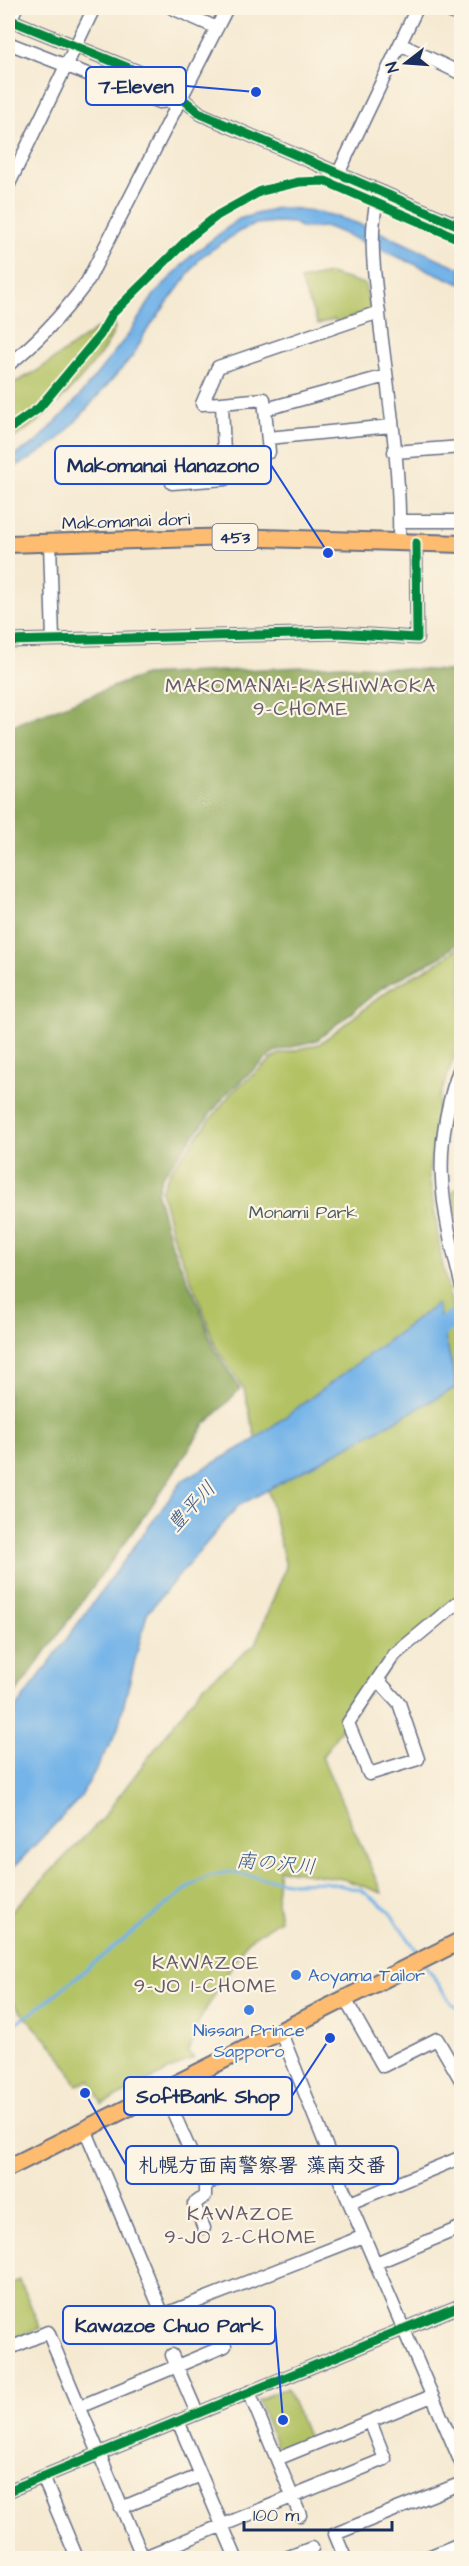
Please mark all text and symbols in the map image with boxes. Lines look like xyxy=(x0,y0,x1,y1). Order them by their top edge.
north arrow xyxy=(376,33,436,93)
text: N xyxy=(381,59,405,75)
callout: 7-Eleven xyxy=(86,67,186,105)
text: 7-Eleven xyxy=(97,73,174,101)
callout: Makomanai Hanazono xyxy=(55,446,271,484)
text: Makomanai Hanazono xyxy=(67,452,260,480)
street label: Makomanai dori xyxy=(61,507,191,536)
road number: 453 xyxy=(212,524,258,550)
district label: MAKOMANAI-KASHIWAOKA 9-CHOME xyxy=(165,672,437,723)
park label: Monami Park xyxy=(249,1200,357,1225)
water label: 豊平川 xyxy=(161,1475,222,1538)
water label: 南の沢川 xyxy=(235,1847,317,1881)
district label: KAWAZOE 9-JO 1-CHOME xyxy=(134,1949,278,2000)
place label: Aoyama Tailor xyxy=(308,1963,425,1989)
marker: Aoyama Tailor xyxy=(289,1968,303,1982)
marker: Nissan Prince Sapporo xyxy=(242,2003,256,2017)
place label: Nissan Prince Sapporo xyxy=(193,2018,305,2064)
callout: SoftBank Shop xyxy=(124,2077,292,2115)
text: SoftBank Shop xyxy=(135,2083,281,2111)
callout: 札幌方面南警察署 藻南交番 xyxy=(126,2146,398,2184)
text: 札幌方面南警察署 藻南交番 xyxy=(138,2152,386,2180)
district label: KAWAZOE 9-JO 2-CHOME xyxy=(164,2200,318,2251)
callout: Kawazoe Chuo Park xyxy=(63,2306,275,2344)
text: Kawazoe Chuo Park xyxy=(75,2312,264,2340)
scale bar xyxy=(244,2494,392,2532)
text: 100 m xyxy=(253,2503,299,2528)

